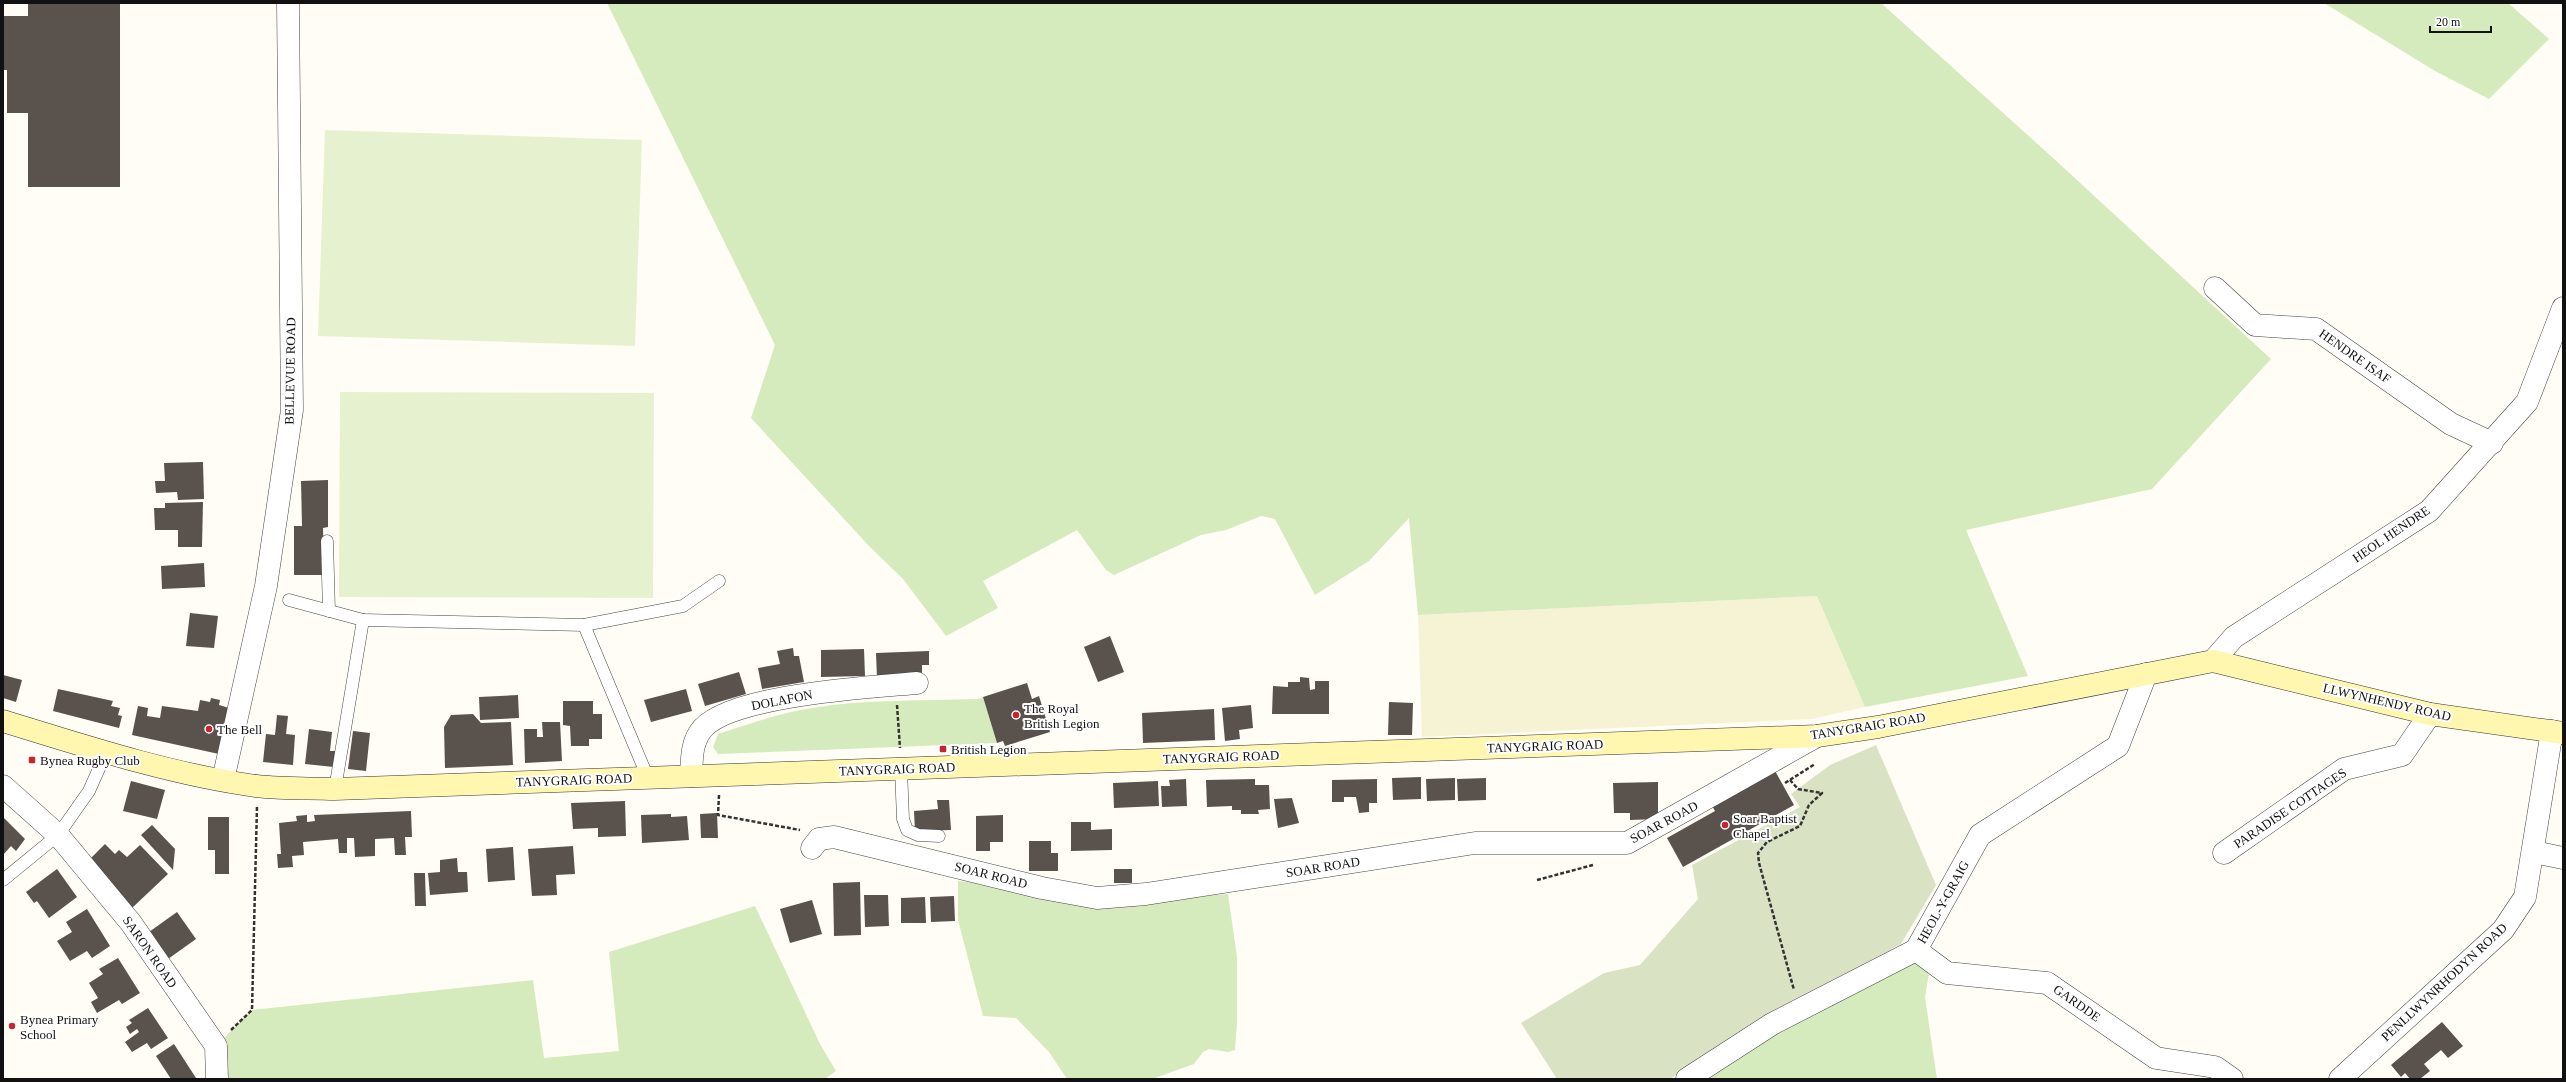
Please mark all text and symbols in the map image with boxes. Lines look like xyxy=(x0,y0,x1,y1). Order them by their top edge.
scale bar xyxy=(2430,8,2491,34)
text: 20 m xyxy=(2436,15,2461,29)
street label: BELLEVUE ROAD xyxy=(282,317,298,425)
street label: HENDRE ISAF xyxy=(2316,326,2394,386)
street label: HEOL HENDRE xyxy=(2349,503,2433,565)
street label: LLWYNHENDY ROAD xyxy=(2321,680,2453,724)
street label: DOLAFON xyxy=(750,687,815,713)
place label: The Royal British Legion xyxy=(1024,701,1100,731)
street label: TANYGRAIG ROAD xyxy=(1809,709,1927,743)
marker: The Royal British Legion xyxy=(1011,710,1021,720)
place label: The Bell xyxy=(217,722,263,737)
marker: The Bell xyxy=(204,724,214,734)
street label: TANYGRAIG ROAD xyxy=(1487,736,1603,756)
place label: British Legion xyxy=(951,742,1027,757)
marker: British Legion xyxy=(938,744,948,754)
street label: TANYGRAIG ROAD xyxy=(1163,747,1279,767)
place label: Bynea Rugby Club xyxy=(40,753,140,768)
marker: Bynea Rugby Club xyxy=(27,755,37,765)
street label: TANYGRAIG ROAD xyxy=(839,759,955,779)
street label: PARADISE COTTAGES xyxy=(2231,765,2349,851)
street label: TANYGRAIG ROAD xyxy=(516,770,632,790)
street label: SOAR ROAD xyxy=(1627,798,1701,846)
place label: Soar Baptist Chapel xyxy=(1733,811,1797,841)
marker: Soar Baptist Chapel xyxy=(1720,820,1730,830)
street label: SOAR ROAD xyxy=(1285,854,1361,880)
street label: HEOL-Y-GRAIG xyxy=(1914,858,1972,946)
street label: SOAR ROAD xyxy=(953,859,1029,891)
street label: SARON ROAD xyxy=(120,913,180,991)
street label: PENLLWYNRHODYN ROAD xyxy=(2378,920,2510,1044)
street label: GARDDE xyxy=(2051,981,2104,1025)
place label: Bynea Primary School xyxy=(20,1012,99,1042)
marker: Bynea Primary School xyxy=(7,1021,17,1031)

